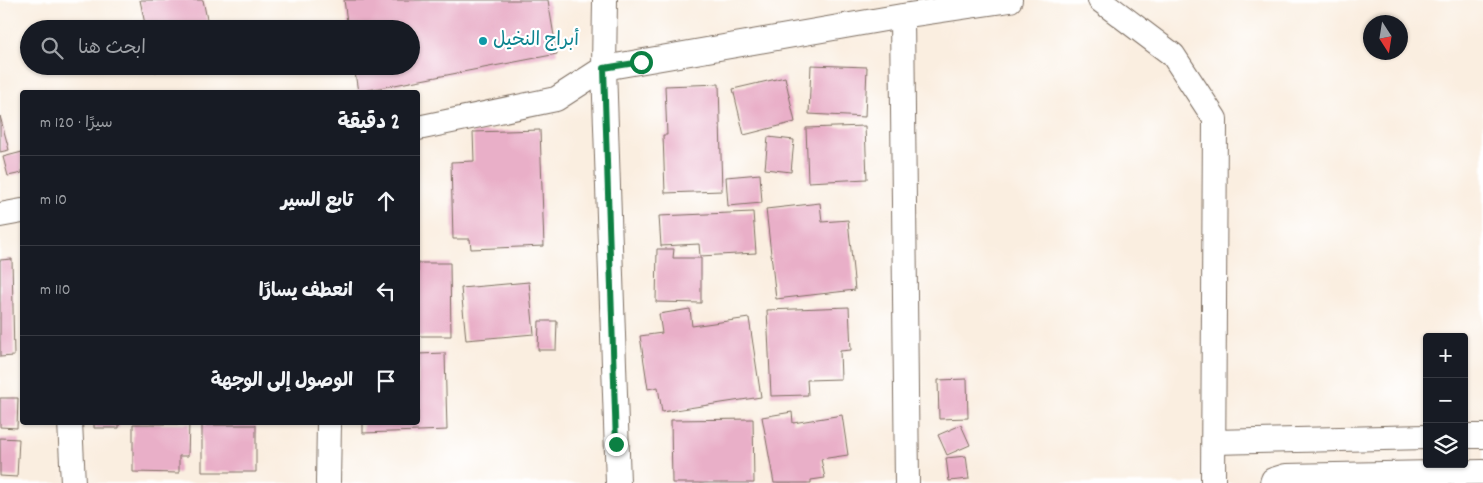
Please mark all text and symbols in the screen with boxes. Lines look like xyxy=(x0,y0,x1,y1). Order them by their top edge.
north arrow xyxy=(1363,15,1408,60)
search box xyxy=(20,20,420,75)
place label: أبراج النخيل xyxy=(493,28,579,55)
icon: search xyxy=(38,34,66,62)
marker: أبراج النخيل xyxy=(477,35,489,47)
text: ابحث هنا xyxy=(78,36,146,63)
route start xyxy=(630,51,653,74)
text: 2 دقيقة xyxy=(338,109,400,139)
text: سيرًا · 120 m xyxy=(40,112,113,135)
icon: ahead xyxy=(372,187,400,215)
text: 10 m xyxy=(40,189,67,212)
text: تابع السير xyxy=(281,189,353,216)
icon: left xyxy=(372,277,400,305)
text: 110 m xyxy=(40,279,70,302)
text: انعطف يسارًا xyxy=(259,279,353,306)
map controls xyxy=(1423,333,1468,468)
button: + xyxy=(1423,333,1468,378)
icon: arrive xyxy=(372,367,400,395)
text: الوصول إلى الوجهة xyxy=(211,369,353,396)
button: − xyxy=(1423,378,1468,423)
button: layers xyxy=(1423,423,1468,468)
route end xyxy=(605,433,628,456)

